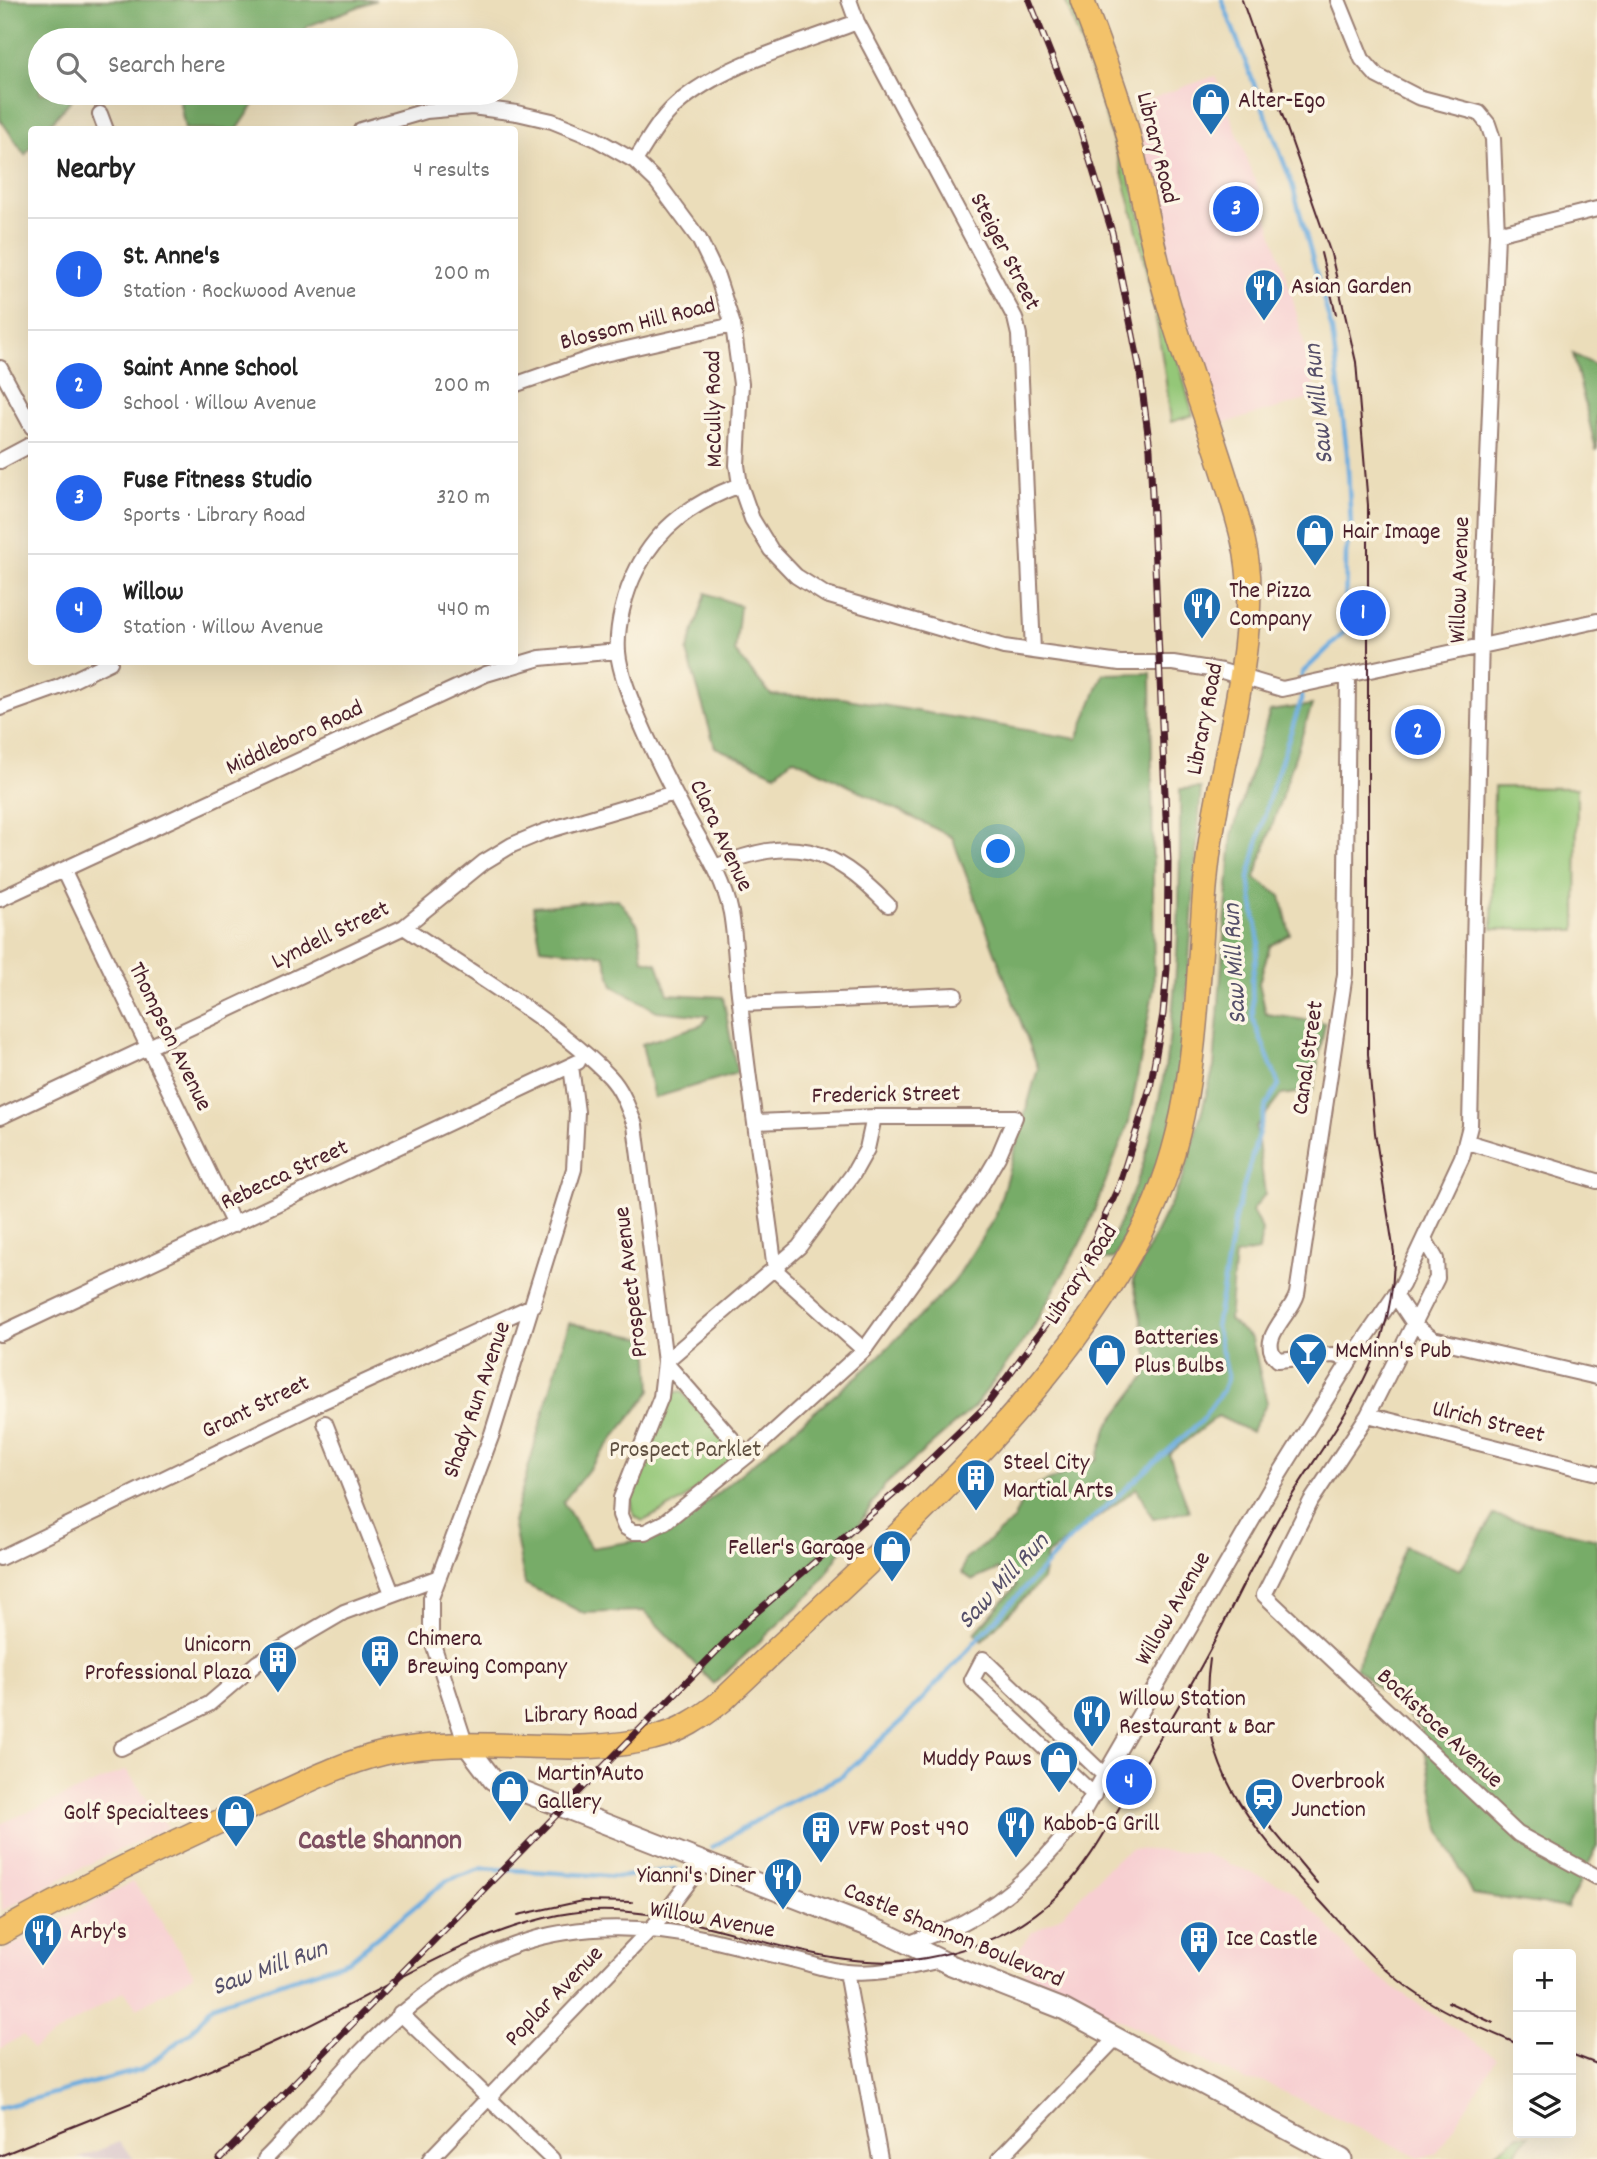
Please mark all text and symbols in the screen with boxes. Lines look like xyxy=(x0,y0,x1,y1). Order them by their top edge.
search box xyxy=(28,28,518,105)
icon: search xyxy=(52,48,90,86)
text: Search here xyxy=(108,48,226,85)
shop icon: Alter-Ego xyxy=(1190,81,1232,136)
place label: Alter-Ego xyxy=(1238,85,1325,119)
street label: Library Road xyxy=(1126,89,1186,207)
text: Nearby xyxy=(56,150,134,193)
text: 4 results xyxy=(413,155,490,188)
pin: 3 xyxy=(1213,183,1259,235)
street label: Steiger Street xyxy=(960,187,1048,317)
text: St. Anne's xyxy=(123,239,220,276)
text: 1 xyxy=(76,258,82,291)
text: 200 m xyxy=(434,258,490,291)
restaurant icon: Asian Garden xyxy=(1243,267,1285,322)
place label: Asian Garden xyxy=(1291,271,1412,305)
text: Station · Rockwood Avenue xyxy=(123,276,356,309)
street label: Blossom Hill Road xyxy=(557,289,719,361)
water label: Saw Mill Run xyxy=(1295,341,1345,466)
street label: McCully Road xyxy=(697,350,733,468)
text: Saint Anne School xyxy=(123,351,298,388)
text: 2 xyxy=(74,370,84,403)
text: 200 m xyxy=(434,370,490,403)
text: School · Willow Avenue xyxy=(123,388,316,421)
text: Fuse Fitness Studio xyxy=(123,463,312,500)
text: 3 xyxy=(74,482,84,515)
text: 320 m xyxy=(436,482,490,515)
text: Sports · Library Road xyxy=(123,500,306,533)
shop icon: Hair Image xyxy=(1294,512,1336,567)
place label: Hair Image xyxy=(1342,516,1441,550)
street label: Willow Avenue xyxy=(1442,516,1480,644)
text: Willow xyxy=(123,575,183,612)
place label: The Pizza Company xyxy=(1229,575,1312,637)
restaurant icon: The Pizza Company xyxy=(1181,585,1223,640)
pin: 1 xyxy=(1340,587,1386,639)
text: 4 xyxy=(74,594,84,627)
text: 440 m xyxy=(437,594,490,627)
text: Station · Willow Avenue xyxy=(123,612,323,645)
street label: Library Road xyxy=(1178,660,1234,778)
street label: Middleboro Road xyxy=(221,692,369,786)
pin: 2 xyxy=(1395,706,1441,758)
street label: Clara Avenue xyxy=(679,774,761,898)
your location xyxy=(981,834,1015,868)
street label: Lyndell Street xyxy=(266,893,396,979)
water label: Saw Mill Run xyxy=(1214,902,1258,1025)
street label: Thompson Avenue xyxy=(118,957,220,1117)
street label: Canal Street xyxy=(1284,999,1334,1117)
street label: Frederick Street xyxy=(811,1078,961,1114)
street label: Rebecca Street xyxy=(215,1131,355,1220)
street label: Prospect Avenue xyxy=(606,1205,658,1359)
street label: Library Road xyxy=(1037,1218,1127,1332)
street label: Shady Run Avenue xyxy=(435,1317,521,1483)
place label: Batteries Plus Bulbs xyxy=(1134,1322,1224,1384)
bar icon: McMinn's Pub xyxy=(1287,1331,1329,1386)
shop icon: Batteries Plus Bulbs xyxy=(1086,1332,1128,1387)
place label: McMinn's Pub xyxy=(1335,1335,1451,1369)
street label: Grant Street xyxy=(196,1367,316,1449)
street label: Ulrich Street xyxy=(1428,1393,1548,1453)
park label: Prospect Parklet xyxy=(609,1434,761,1468)
place label: Steel City Martial Arts xyxy=(1003,1447,1114,1509)
building icon: Steel City Martial Arts xyxy=(955,1457,997,1512)
water label: Saw Mill Run xyxy=(949,1525,1059,1639)
shop icon: Feller's Garage xyxy=(871,1528,913,1583)
place label: Feller's Garage xyxy=(728,1532,865,1566)
street label: Willow Avenue xyxy=(1128,1546,1220,1672)
place label: Chimera Brewing Company xyxy=(407,1623,568,1685)
place label: Unicorn Professional Plaza xyxy=(84,1629,252,1691)
building icon: Chimera Brewing Company xyxy=(359,1633,401,1688)
building icon: Unicorn Professional Plaza xyxy=(257,1639,299,1694)
street label: Bockstoce Avenue xyxy=(1368,1661,1510,1797)
place label: Willow Station Restaurant & Bar xyxy=(1119,1683,1275,1745)
restaurant icon: Willow Station Restaurant & Bar xyxy=(1071,1693,1113,1748)
street label: Library Road xyxy=(524,1696,638,1734)
shop icon: Muddy Paws xyxy=(1038,1739,1080,1794)
place label: Muddy Paws xyxy=(922,1743,1032,1777)
pin: 4 xyxy=(1106,1756,1152,1808)
place label: Martin Auto Gallery xyxy=(537,1758,644,1820)
place label: Overbrook Junction xyxy=(1291,1766,1385,1828)
shop icon: Martin Auto Gallery xyxy=(489,1768,531,1823)
station icon: Overbrook Junction xyxy=(1243,1776,1285,1831)
shop icon: Golf Specialtees xyxy=(215,1793,257,1848)
place label: Golf Specialtees xyxy=(63,1797,209,1831)
restaurant icon: Kabob-G Grill xyxy=(995,1804,1037,1859)
place label: Kabob-G Grill xyxy=(1043,1808,1160,1842)
building icon: VFW Post 490 xyxy=(800,1809,842,1864)
place label: VFW Post 490 xyxy=(848,1813,970,1847)
district label: Castle Shannon xyxy=(298,1823,462,1863)
restaurant icon: Yianni's Diner xyxy=(762,1856,804,1911)
place label: Yianni's Diner xyxy=(637,1860,756,1894)
street label: Castle Shannon Boulevard xyxy=(838,1874,1068,1998)
street label: Willow Avenue xyxy=(647,1893,777,1949)
restaurant icon: Arby's xyxy=(22,1912,64,1967)
place label: Arby's xyxy=(70,1916,127,1950)
building icon: Ice Castle xyxy=(1178,1919,1220,1974)
place label: Ice Castle xyxy=(1226,1923,1318,1957)
water label: Saw Mill Run xyxy=(207,1931,334,2007)
street label: Poplar Avenue xyxy=(498,1939,612,2055)
map controls xyxy=(1513,1949,1576,2138)
button: + xyxy=(1513,1949,1576,2012)
button: − xyxy=(1513,2012,1576,2075)
button: layers xyxy=(1513,2075,1576,2138)

